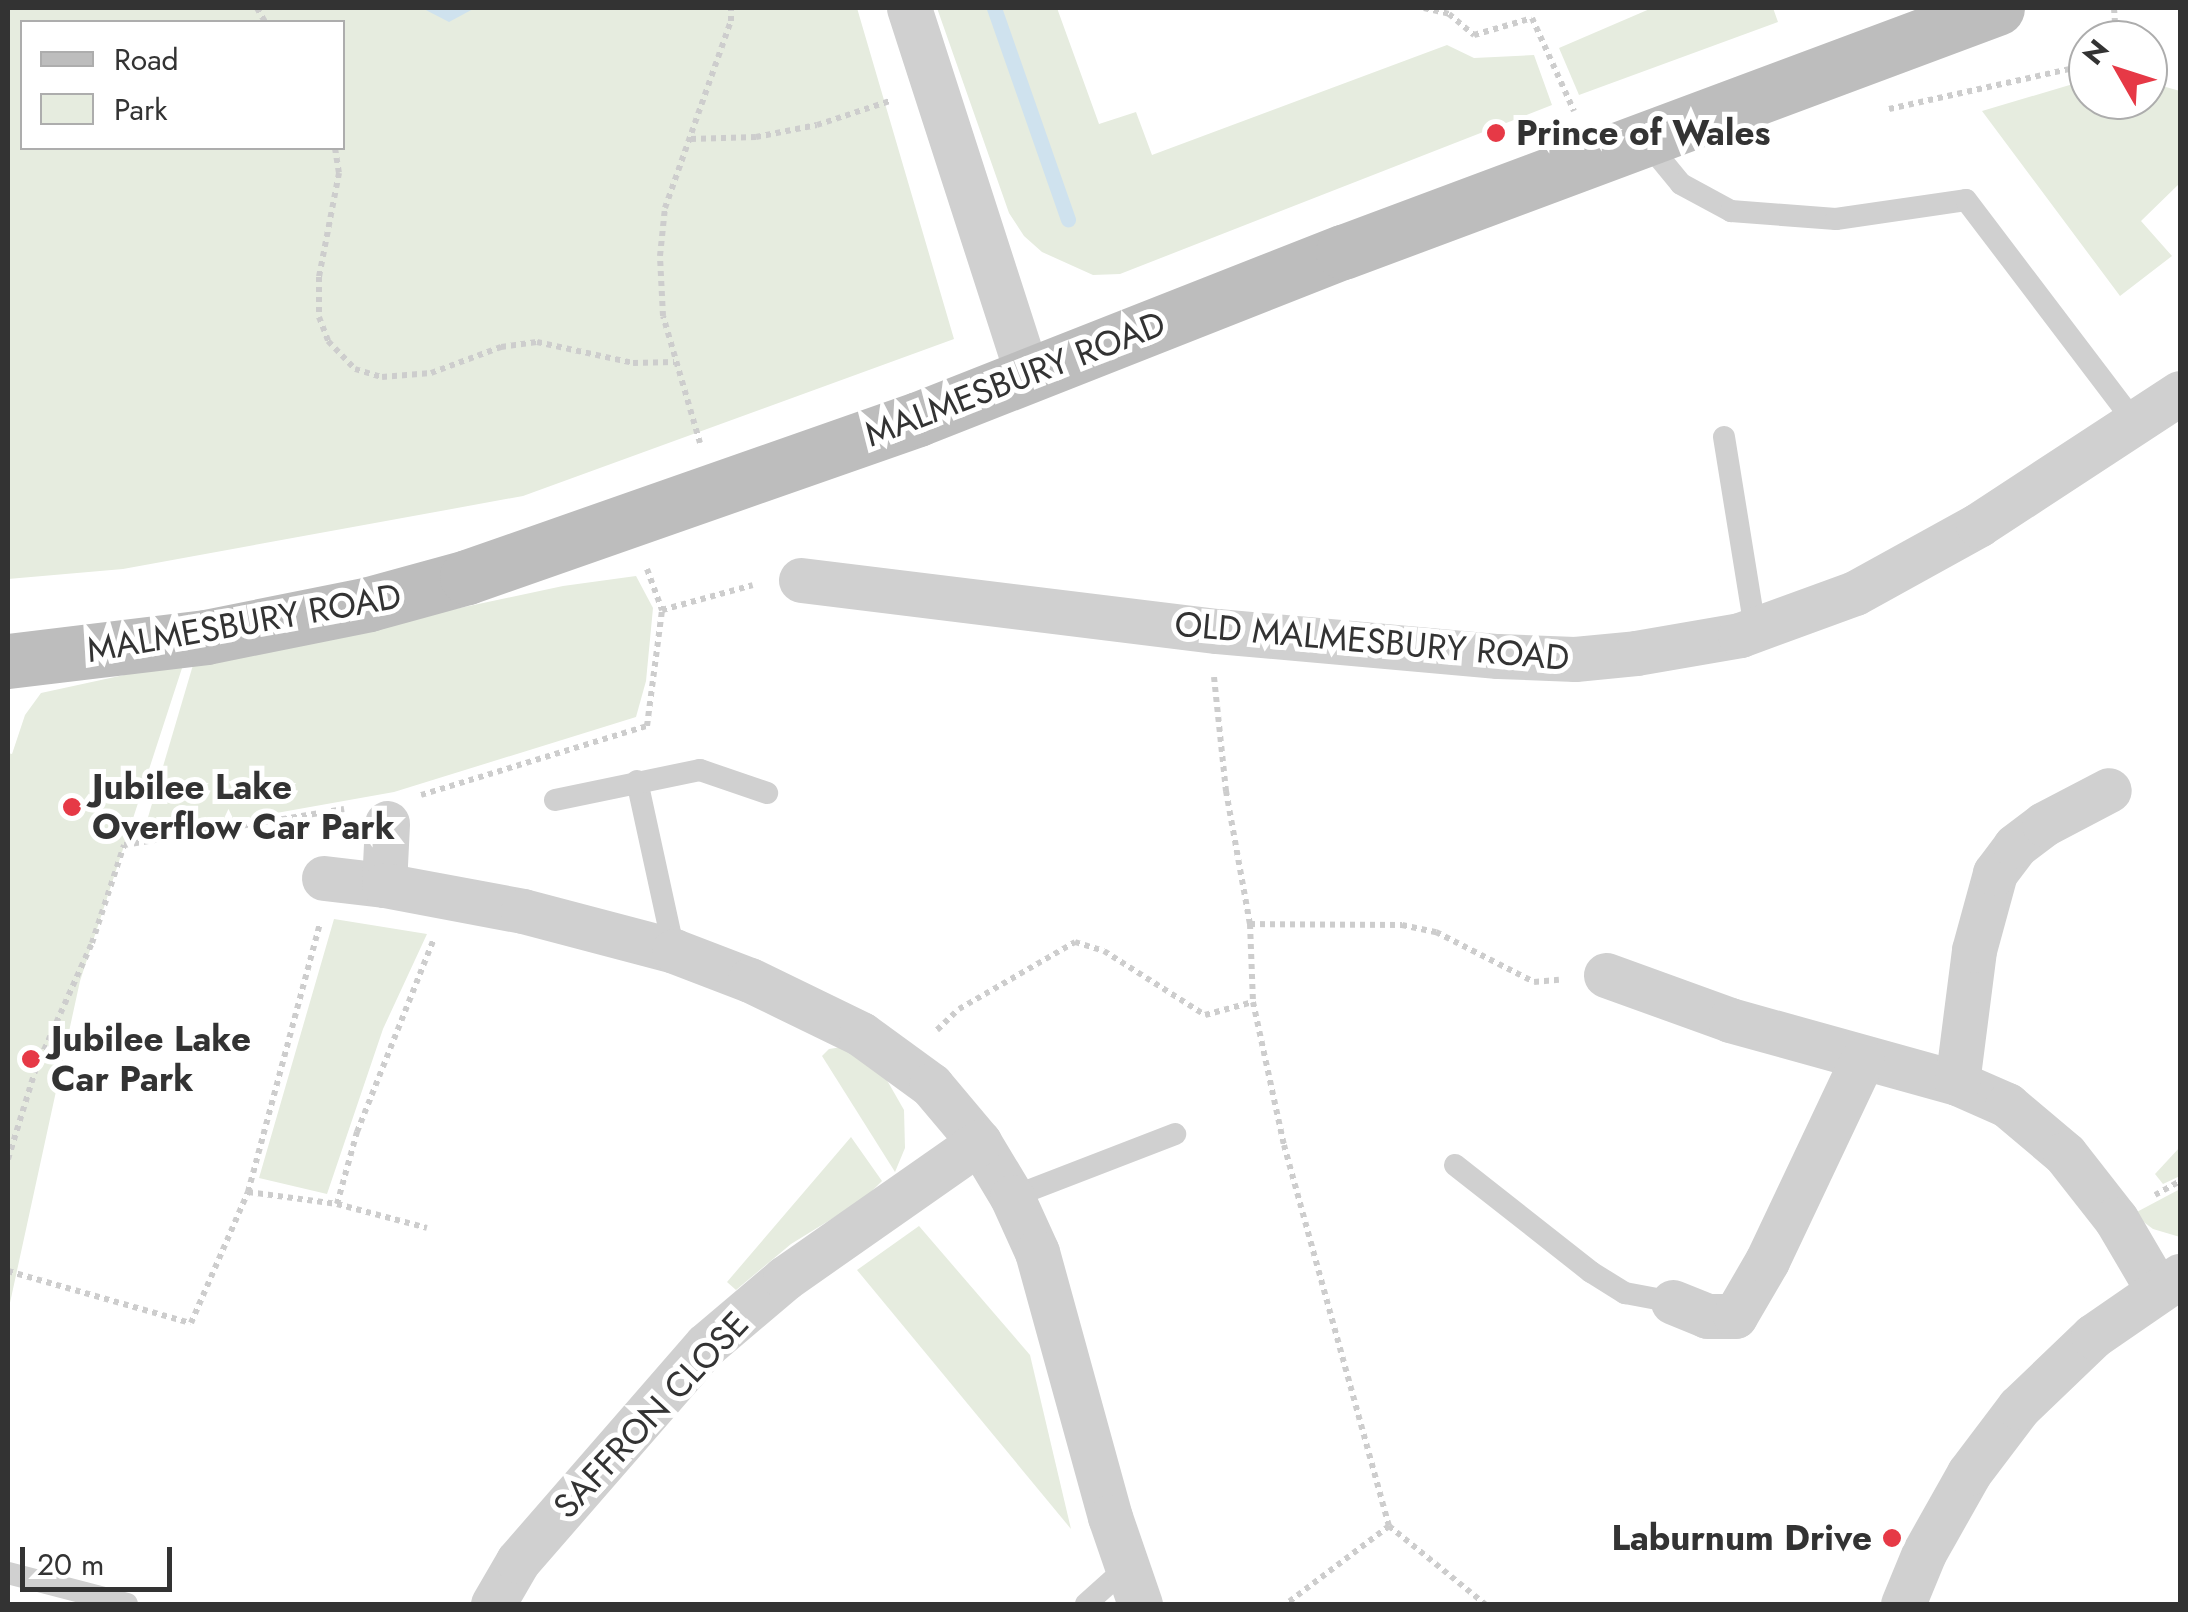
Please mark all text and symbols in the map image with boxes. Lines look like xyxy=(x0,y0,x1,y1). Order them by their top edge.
legend xyxy=(20,20,345,150)
north arrow xyxy=(2068,20,2168,120)
text: N xyxy=(2073,31,2119,74)
text: Road xyxy=(114,38,179,81)
text: Park xyxy=(114,88,167,131)
place label: Prince of Wales xyxy=(1516,112,1770,154)
marker: Prince of Wales xyxy=(1485,122,1507,144)
street label: MALMESBURY ROAD xyxy=(859,302,1171,456)
street label: MALMESBURY ROAD xyxy=(84,575,404,671)
street label: OLD MALMESBURY ROAD xyxy=(1173,603,1571,679)
place label: Jubilee Lake Overflow Car Park xyxy=(92,766,395,848)
marker: Jubilee Lake Overflow Car Park xyxy=(61,796,83,818)
place label: Jubilee Lake Car Park xyxy=(51,1018,251,1100)
marker: Jubilee Lake Car Park xyxy=(20,1048,42,1070)
street label: SAFFRON CLOSE xyxy=(545,1303,757,1527)
place label: Laburnum Drive xyxy=(1611,1517,1872,1559)
scale bar xyxy=(25,1527,178,1589)
marker: Laburnum Drive xyxy=(1881,1527,1903,1549)
text: 20 m xyxy=(37,1543,104,1586)

